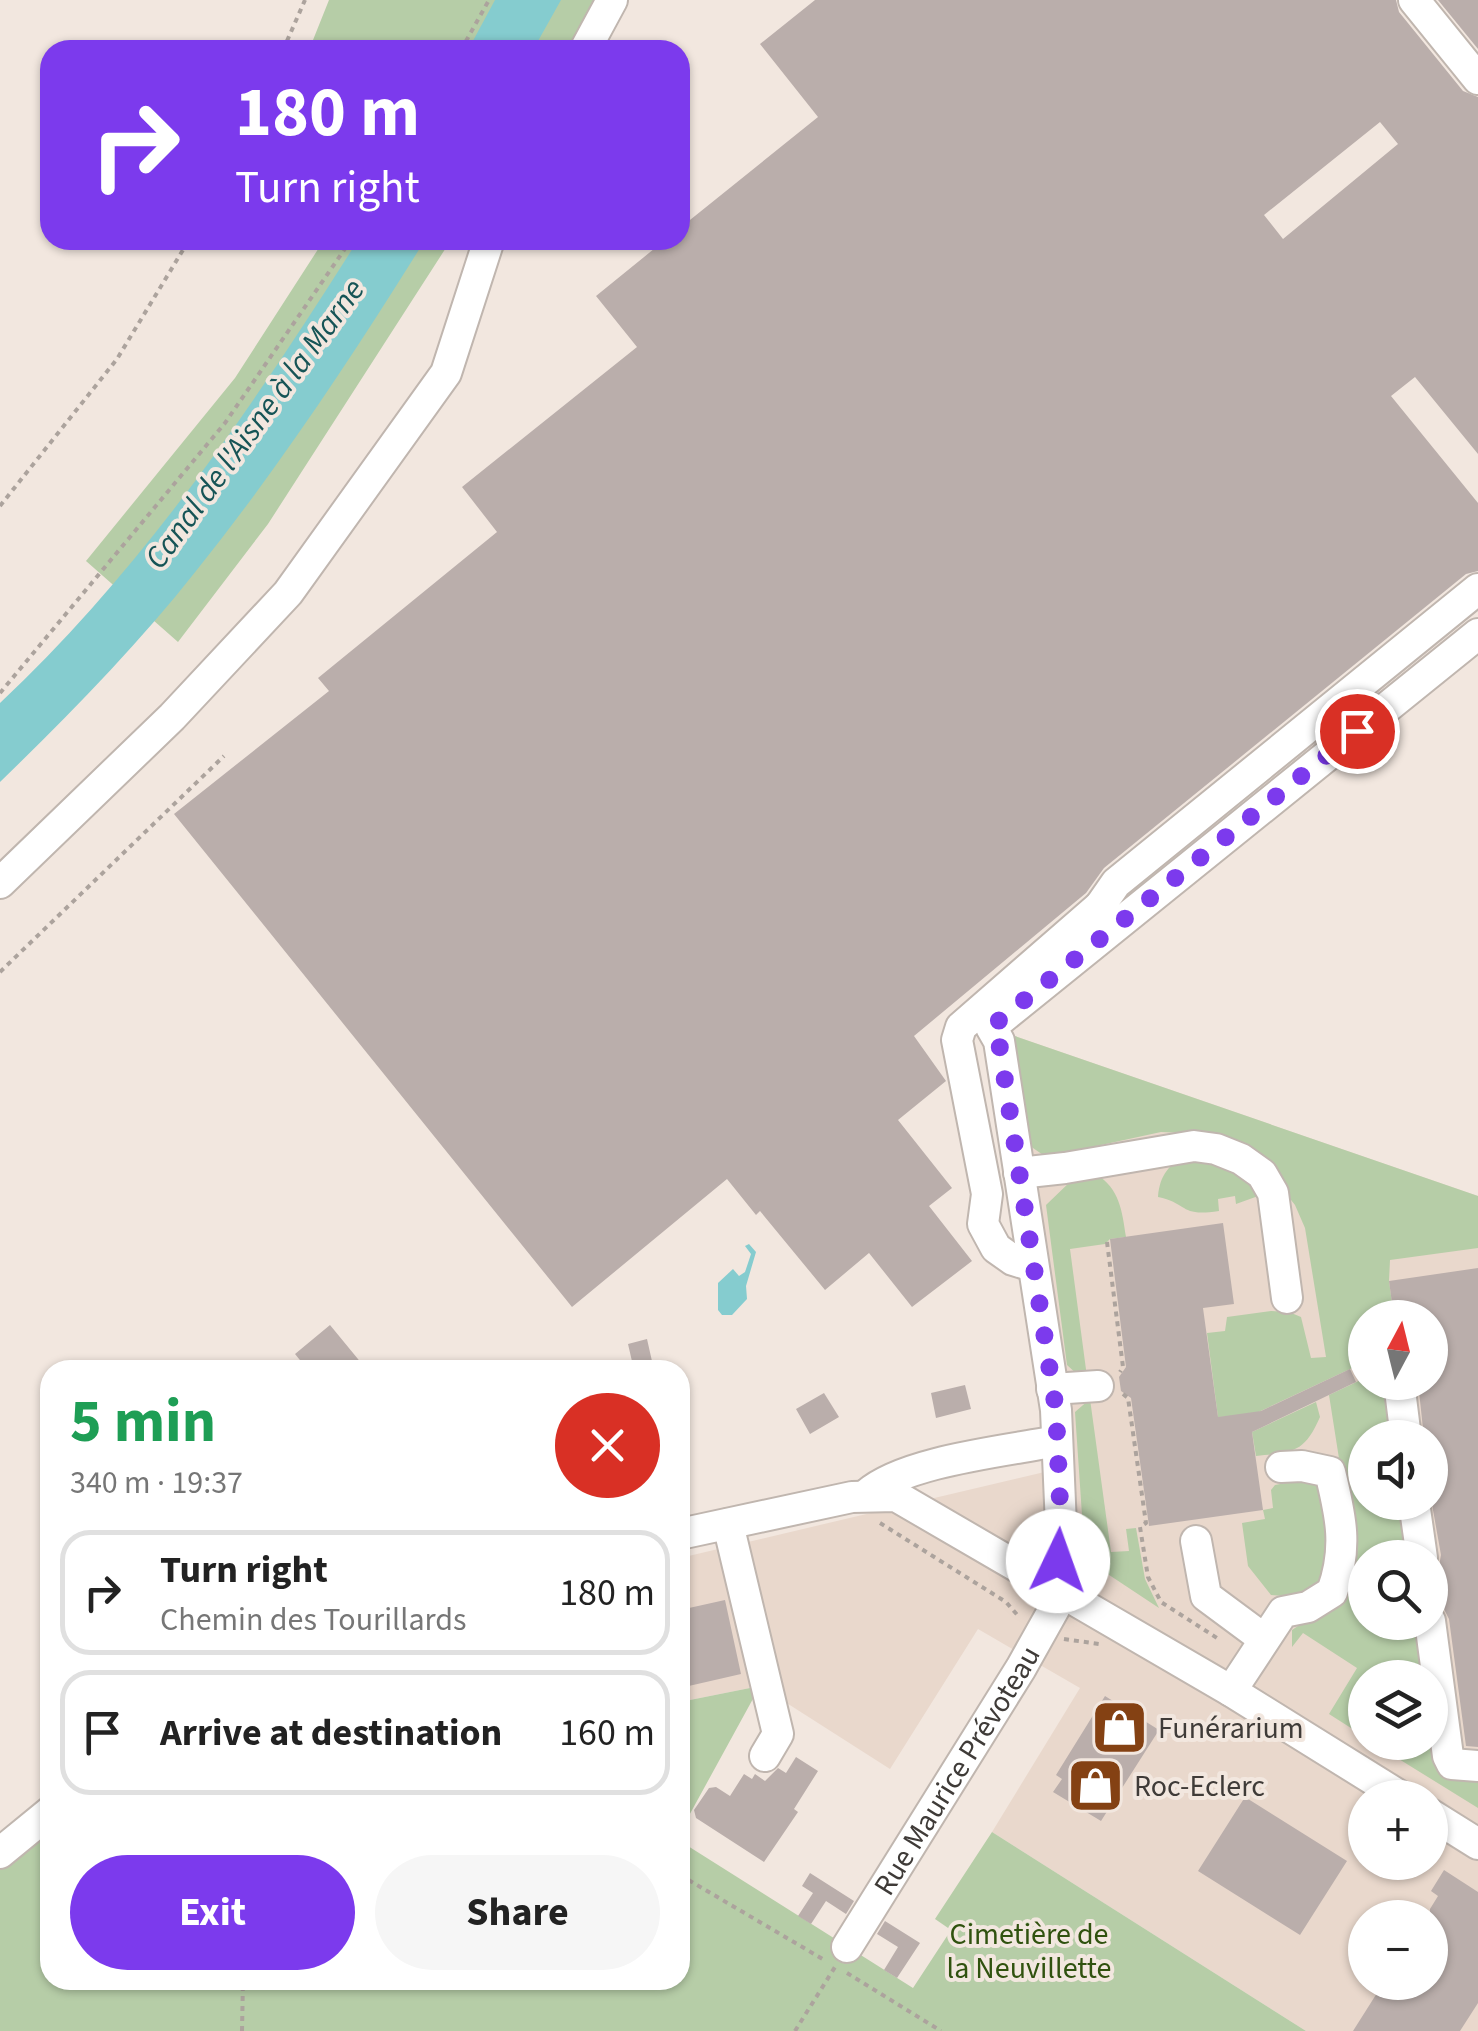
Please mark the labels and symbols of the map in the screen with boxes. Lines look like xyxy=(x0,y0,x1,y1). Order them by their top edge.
water label: Canal de l'Aisne à la Marne xyxy=(134,269,376,579)
pin xyxy=(1315,689,1400,774)
north arrow xyxy=(1348,1300,1448,1400)
position arrow xyxy=(1006,1509,1110,1613)
street label: Rue Maurice Prévoteau xyxy=(863,1638,1051,1904)
shop icon: Funérarium xyxy=(1089,1698,1149,1758)
place label: Funérarium xyxy=(1158,1707,1304,1750)
shop icon: Roc-Eclerc xyxy=(1065,1756,1125,1816)
place label: Roc-Eclerc xyxy=(1134,1765,1265,1808)
park label: Cimetière de la Neuvillette xyxy=(947,1913,1111,1990)

